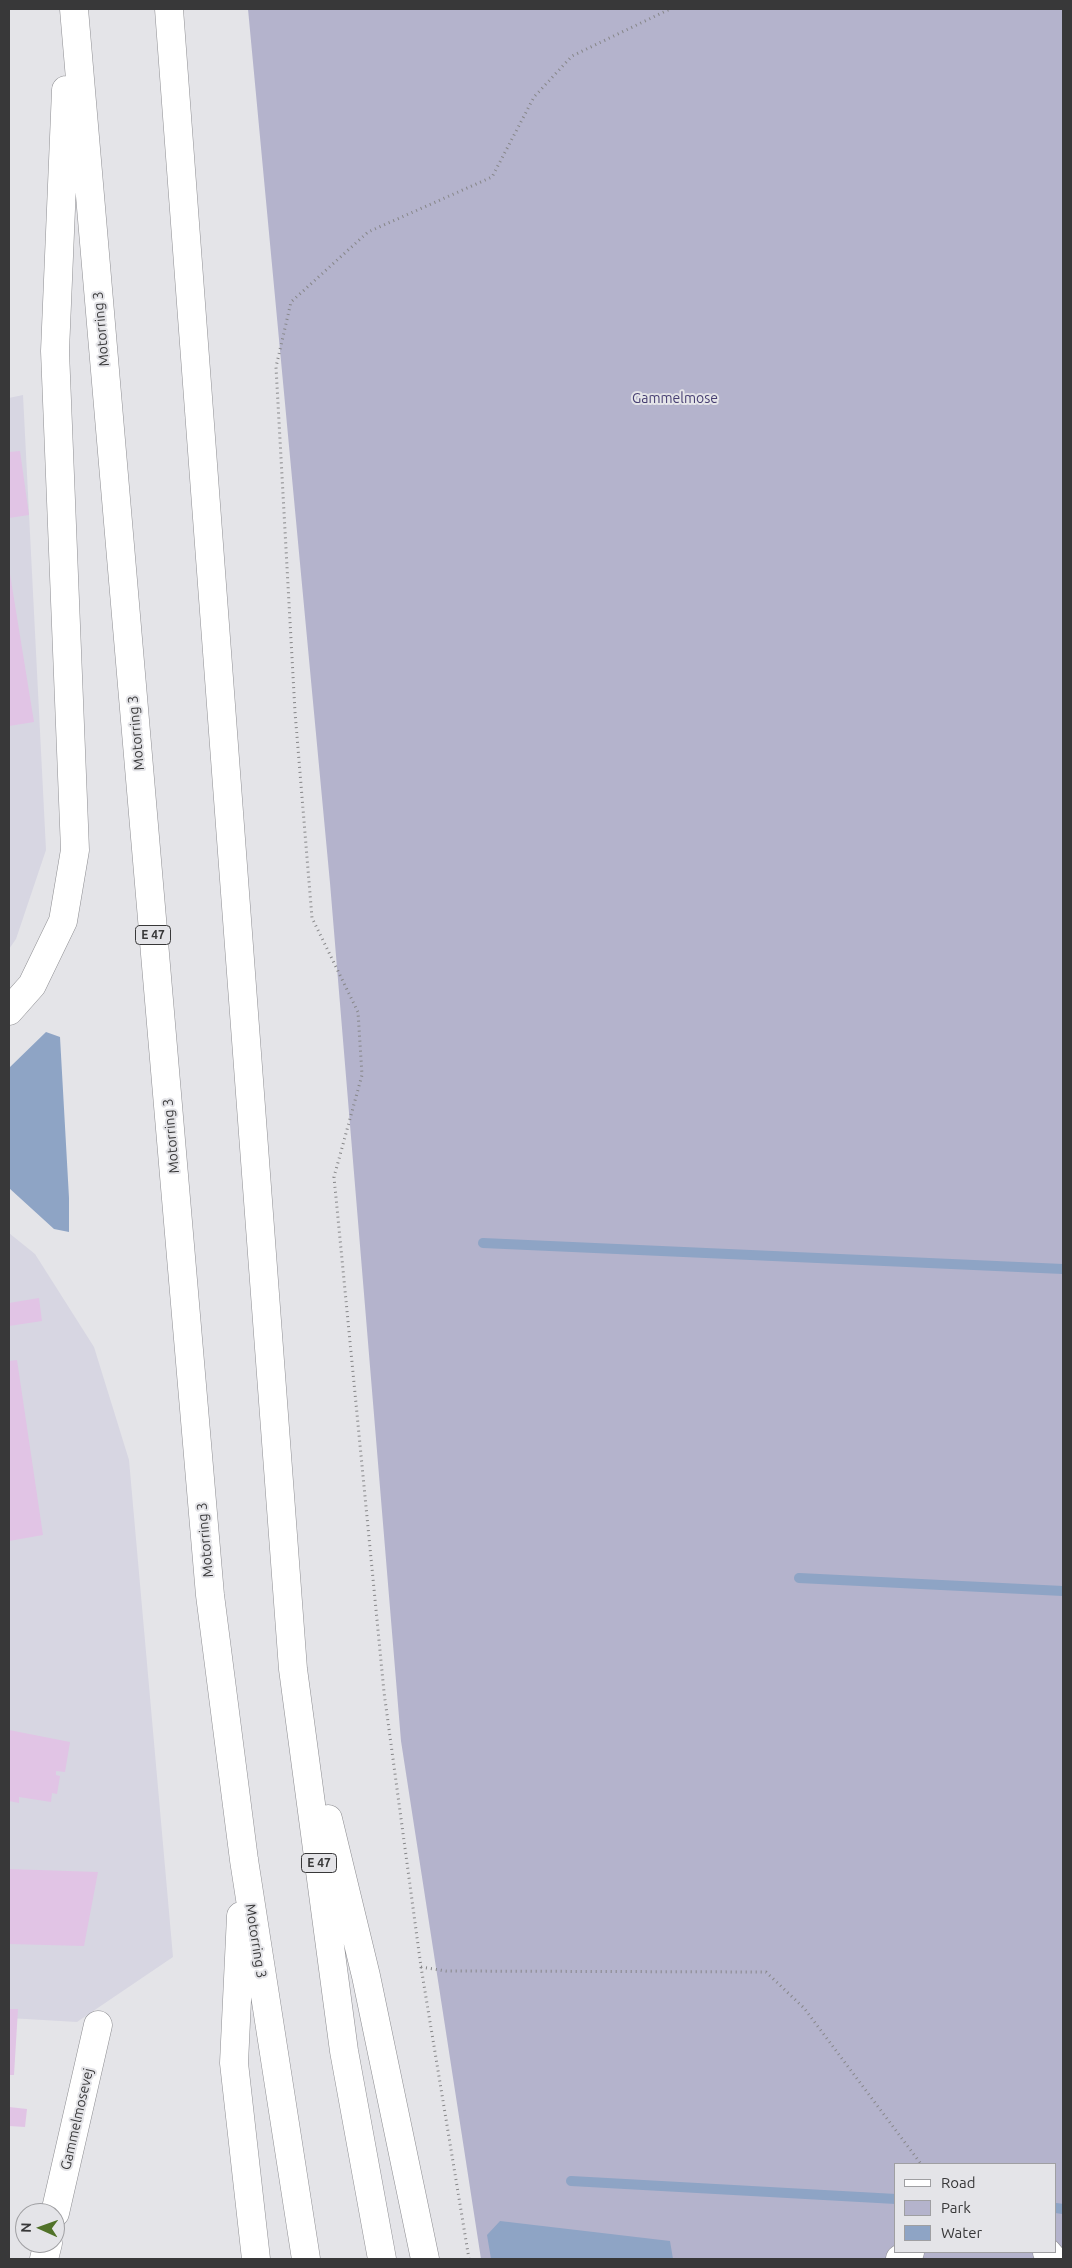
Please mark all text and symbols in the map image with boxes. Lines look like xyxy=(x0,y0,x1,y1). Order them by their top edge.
street label: Motorring 3 xyxy=(89,291,113,367)
park label: Gammelmose xyxy=(632,390,718,406)
street label: Motorring 3 xyxy=(124,695,148,771)
road number: E 47 xyxy=(136,926,170,944)
street label: Motorring 3 xyxy=(159,1098,183,1174)
street label: Motorring 3 xyxy=(193,1502,217,1578)
road number: E 47 xyxy=(302,1854,336,1872)
street label: Motorring 3 xyxy=(242,1903,270,1979)
street label: Gammelmosevej xyxy=(57,2066,97,2172)
legend xyxy=(894,2163,1057,2253)
text: Road xyxy=(941,2174,976,2191)
text: Park xyxy=(941,2199,971,2216)
north arrow xyxy=(15,2203,65,2253)
text: N xyxy=(18,2222,34,2233)
text: Water xyxy=(941,2224,982,2241)

